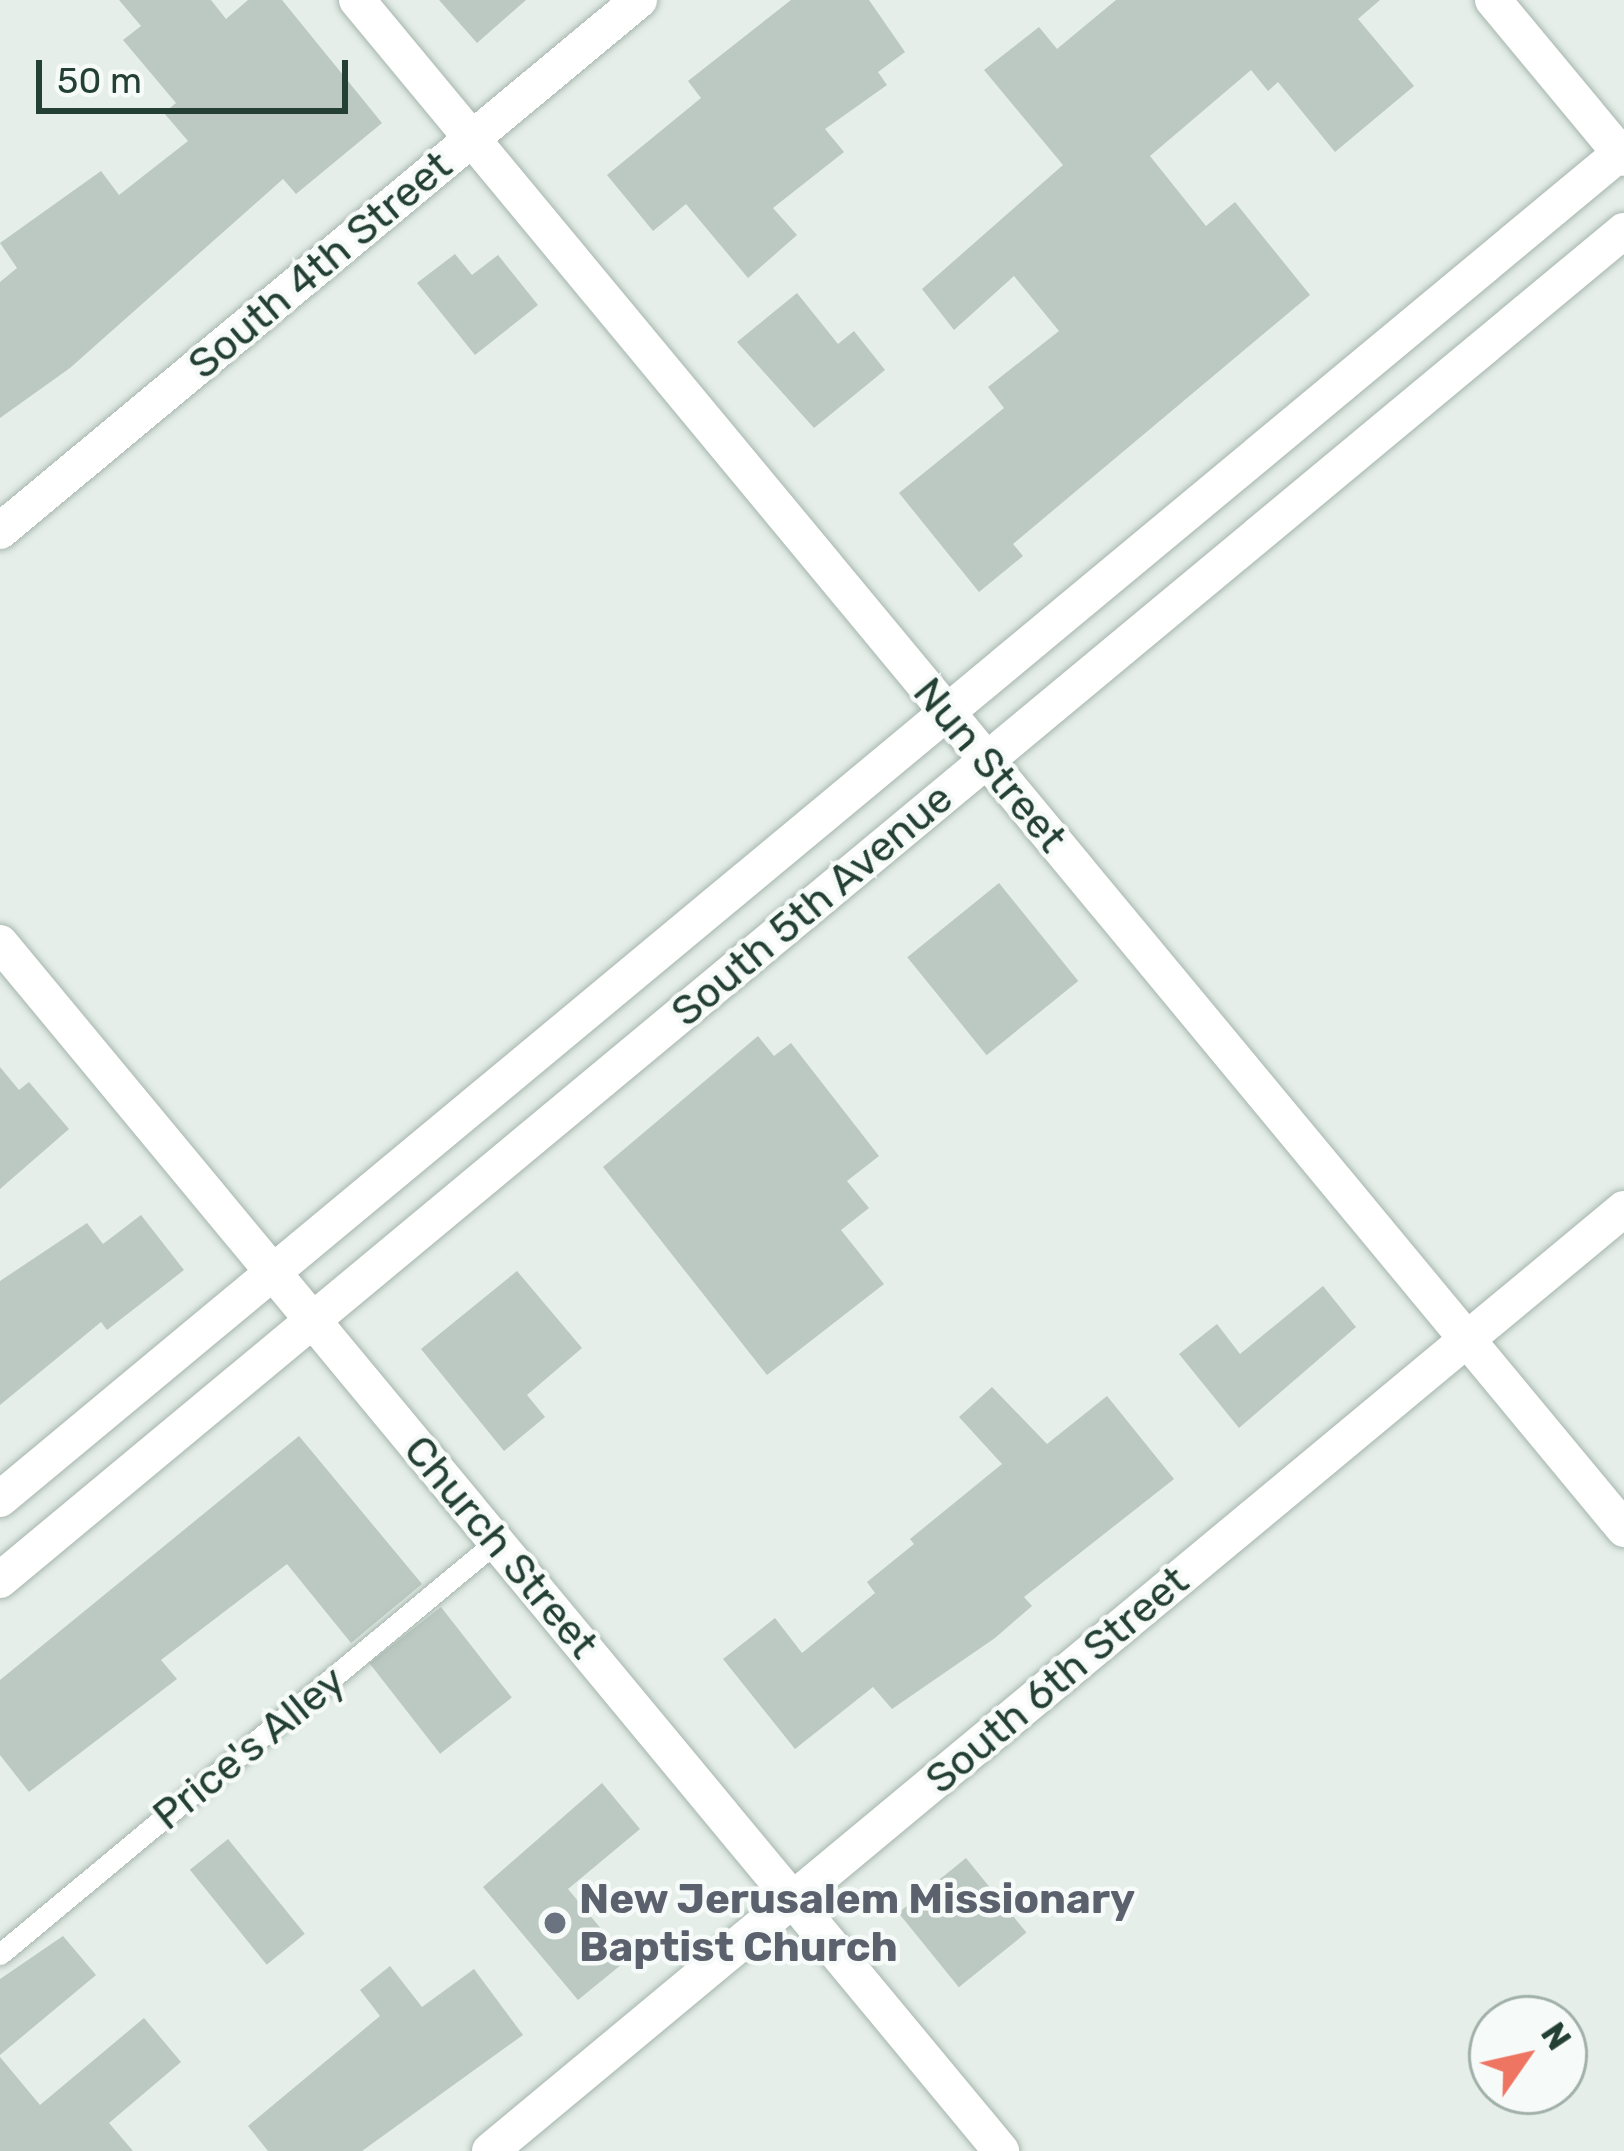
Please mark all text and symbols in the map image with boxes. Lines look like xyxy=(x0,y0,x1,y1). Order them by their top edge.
scale bar xyxy=(42,36,354,110)
text: 50 m xyxy=(57,59,142,102)
street label: South 4th Street xyxy=(178,140,462,390)
street label: Nun Street xyxy=(903,668,1077,862)
street label: South 5th Avenue xyxy=(661,773,963,1037)
street label: Church Street xyxy=(393,1426,609,1668)
street label: South 6th Street xyxy=(916,1556,1198,1804)
street label: Price's Alley xyxy=(143,1655,355,1841)
place label: New Jerusalem Missionary Baptist Church xyxy=(579,1874,1136,1972)
marker: New Jerusalem Missionary Baptist Church xyxy=(542,1910,568,1936)
north arrow xyxy=(1468,1995,1588,2115)
text: N xyxy=(1533,2016,1579,2057)

